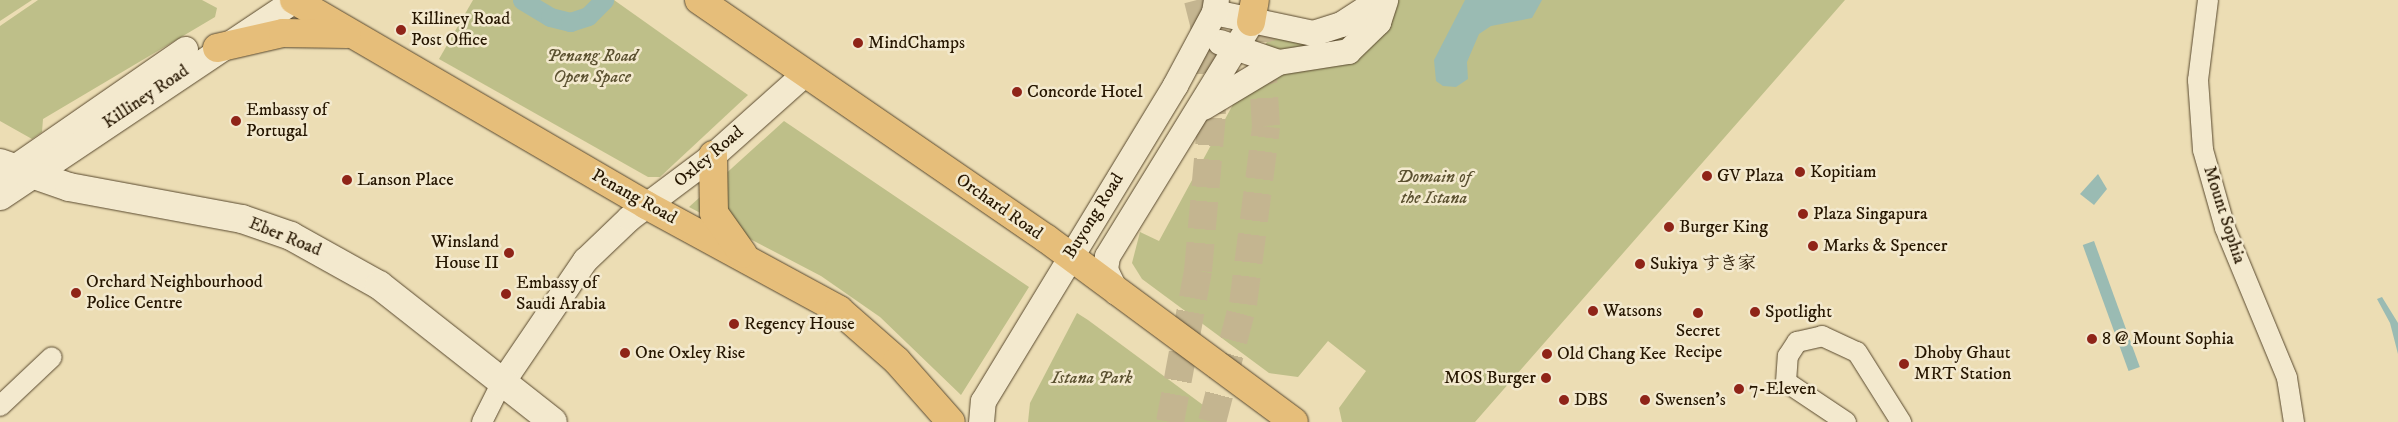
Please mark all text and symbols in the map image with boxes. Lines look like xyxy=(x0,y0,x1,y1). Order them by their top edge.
place label: Killiney Road Post Office xyxy=(411,9,510,52)
marker: Killiney Road Post Office xyxy=(395,24,407,36)
place label: MindChamps xyxy=(868,32,965,54)
marker: MindChamps xyxy=(852,37,864,49)
park label: Penang Road Open Space xyxy=(547,46,637,88)
street label: Killiney Road xyxy=(99,60,193,134)
place label: Concorde Hotel xyxy=(1027,81,1143,103)
marker: Concorde Hotel xyxy=(1011,86,1023,98)
place label: Embassy of Portugal xyxy=(246,100,327,142)
marker: Embassy of Portugal xyxy=(230,115,242,127)
street label: Oxley Road xyxy=(670,122,748,192)
place label: Kopitiam xyxy=(1810,161,1876,183)
street label: Mount Sophia xyxy=(2198,163,2250,267)
street label: Penang Road xyxy=(588,165,680,229)
place label: GV Plaza xyxy=(1717,165,1784,187)
marker: Kopitiam xyxy=(1794,166,1806,178)
park label: Domain of the Istana xyxy=(1397,167,1471,210)
place label: Lanson Place xyxy=(357,169,454,191)
street label: Orchard Road xyxy=(951,169,1047,245)
street label: Buyong Road xyxy=(1059,169,1129,263)
marker: GV Plaza xyxy=(1701,170,1713,182)
marker: Lanson Place xyxy=(341,174,353,186)
place label: Plaza Singapura xyxy=(1813,203,1928,225)
marker: Plaza Singapura xyxy=(1797,208,1809,220)
street label: Eber Road xyxy=(246,213,324,261)
place label: Burger King xyxy=(1679,216,1768,238)
marker: Burger King xyxy=(1663,221,1675,233)
place label: Winsland House II xyxy=(431,232,499,274)
place label: Marks & Spencer xyxy=(1823,235,1947,257)
marker: Marks & Spencer xyxy=(1807,240,1819,252)
marker: Winsland House II xyxy=(503,247,515,259)
place label: Sukiya すき家 xyxy=(1650,253,1756,275)
marker: Sukiya すき家 xyxy=(1634,258,1646,270)
place label: Orchard Neighbourhood Police Centre xyxy=(86,272,263,314)
place label: Embassy of Saudi Arabia xyxy=(516,273,606,316)
marker: Orchard Neighbourhood Police Centre xyxy=(70,287,82,299)
marker: Embassy of Saudi Arabia xyxy=(500,288,512,300)
place label: Watsons xyxy=(1603,300,1662,322)
place label: Spotlight xyxy=(1765,301,1832,323)
marker: Watsons xyxy=(1587,305,1599,317)
marker: Spotlight xyxy=(1749,306,1761,318)
marker: Secret Recipe xyxy=(1692,307,1704,319)
place label: Regency House xyxy=(744,313,855,335)
marker: Regency House xyxy=(728,318,740,330)
place label: Secret Recipe xyxy=(1674,321,1722,364)
place label: 8 @ Mount Sophia xyxy=(2102,328,2234,350)
marker: 8 @ Mount Sophia xyxy=(2086,333,2098,345)
place label: One Oxley Rise xyxy=(635,342,745,364)
place label: Old Chang Kee xyxy=(1557,343,1666,365)
place label: Dhoby Ghaut MRT Station xyxy=(1914,343,2011,386)
marker: One Oxley Rise xyxy=(619,347,631,359)
marker: Old Chang Kee xyxy=(1541,348,1553,360)
marker: Dhoby Ghaut MRT Station xyxy=(1898,358,1910,370)
park label: Istana Park xyxy=(1051,367,1133,389)
place label: MOS Burger xyxy=(1444,367,1536,389)
marker: MOS Burger xyxy=(1540,372,1552,384)
place label: 7-Eleven xyxy=(1749,378,1816,400)
marker: 7-Eleven xyxy=(1733,383,1745,395)
place label: DBS xyxy=(1574,389,1608,411)
place label: Swensen's xyxy=(1655,389,1726,411)
marker: DBS xyxy=(1558,394,1570,406)
marker: Swensen's xyxy=(1639,394,1651,406)

